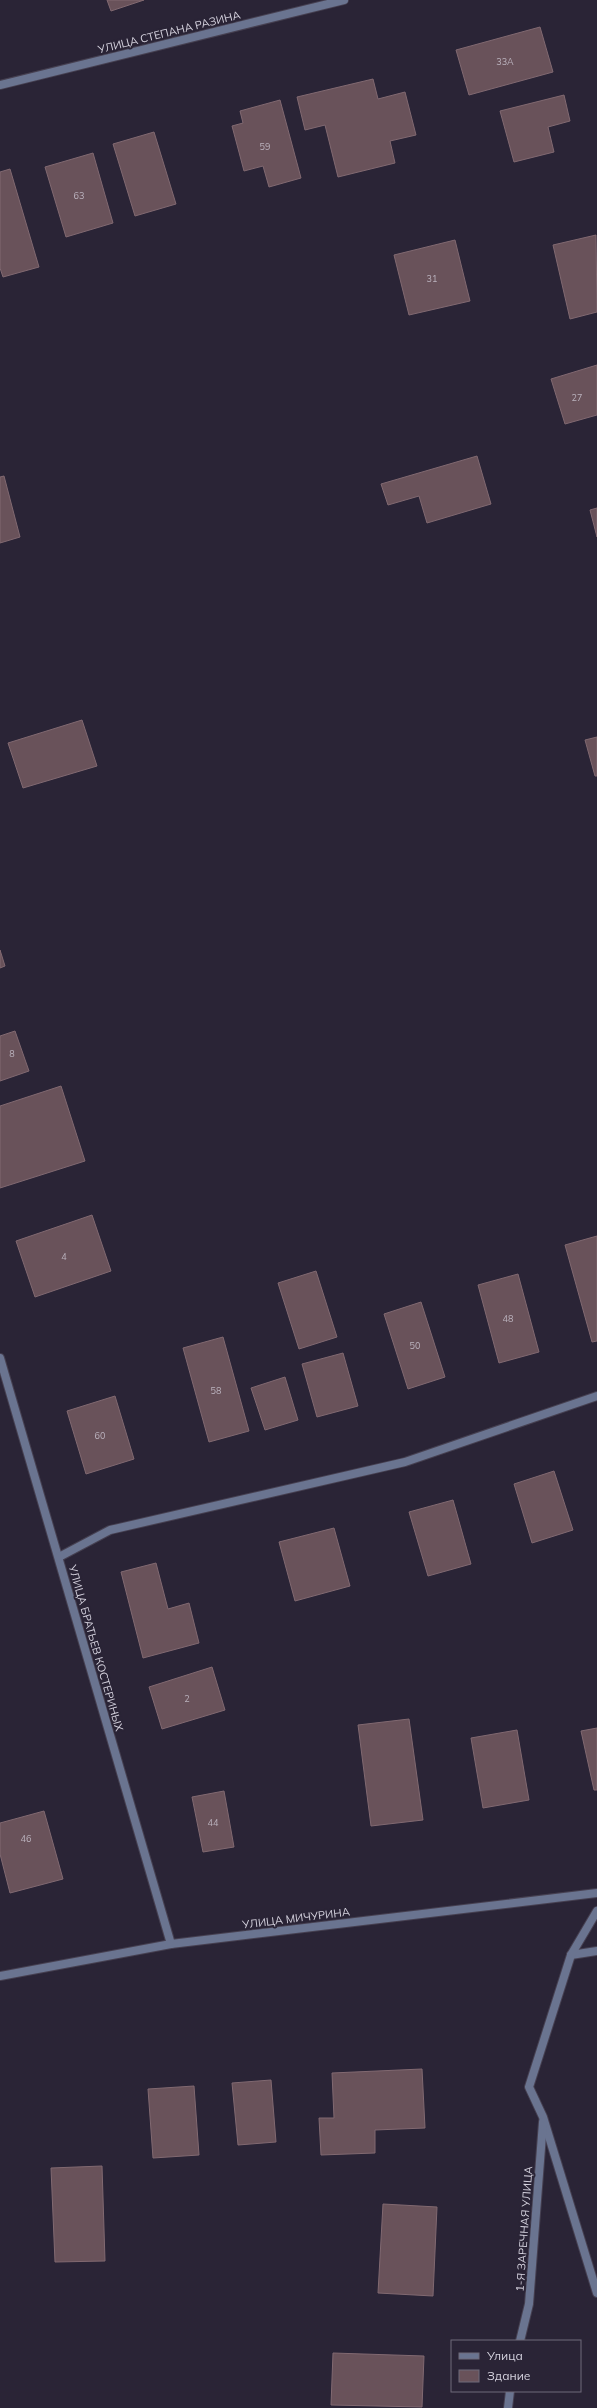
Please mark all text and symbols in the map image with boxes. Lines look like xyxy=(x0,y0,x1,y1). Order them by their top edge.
street label: УЛИЦА СТЕПАНА РАЗИНА xyxy=(95,7,242,57)
house number: 33А xyxy=(496,56,514,67)
house number: 59 xyxy=(260,141,270,152)
house number: 63 xyxy=(74,190,84,201)
house number: 31 xyxy=(427,273,437,284)
house number: 27 xyxy=(572,392,582,403)
house number: 8 xyxy=(9,1048,15,1059)
house number: 4 xyxy=(61,1251,67,1262)
house number: 48 xyxy=(503,1313,513,1324)
house number: 50 xyxy=(410,1340,420,1351)
house number: 58 xyxy=(211,1385,221,1396)
house number: 60 xyxy=(95,1430,105,1441)
street label: УЛИЦА БРАТЬЕВ КОСТЕРИНЫХ xyxy=(65,1562,127,1734)
house number: 2 xyxy=(184,1693,190,1704)
house number: 44 xyxy=(208,1817,219,1828)
house number: 46 xyxy=(21,1833,31,1844)
street label: УЛИЦА МИЧУРИНА xyxy=(240,1904,351,1932)
street label: 1-Я ЗАРЕЧНАЯ УЛИЦА xyxy=(513,2166,535,2292)
legend xyxy=(451,2340,581,2392)
text: Улица xyxy=(486,2348,523,2363)
text: Здание xyxy=(487,2368,531,2383)

